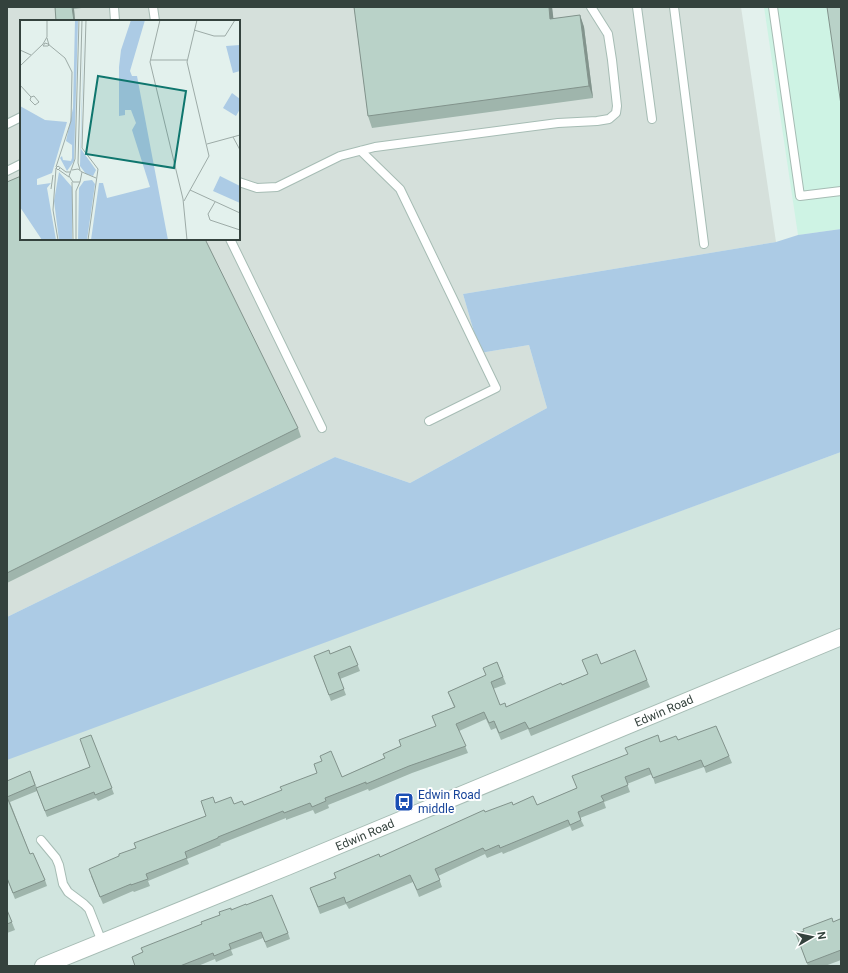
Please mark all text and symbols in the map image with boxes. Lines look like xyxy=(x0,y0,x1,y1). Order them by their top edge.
inset map xyxy=(20,20,240,240)
street label: Edwin Road xyxy=(632,692,696,730)
place label: Edwin Road middle xyxy=(418,788,481,816)
bus stop icon: Edwin Road middle xyxy=(393,791,415,813)
street label: Edwin Road xyxy=(333,816,397,854)
north arrow xyxy=(792,917,832,957)
text: N xyxy=(814,931,828,941)

